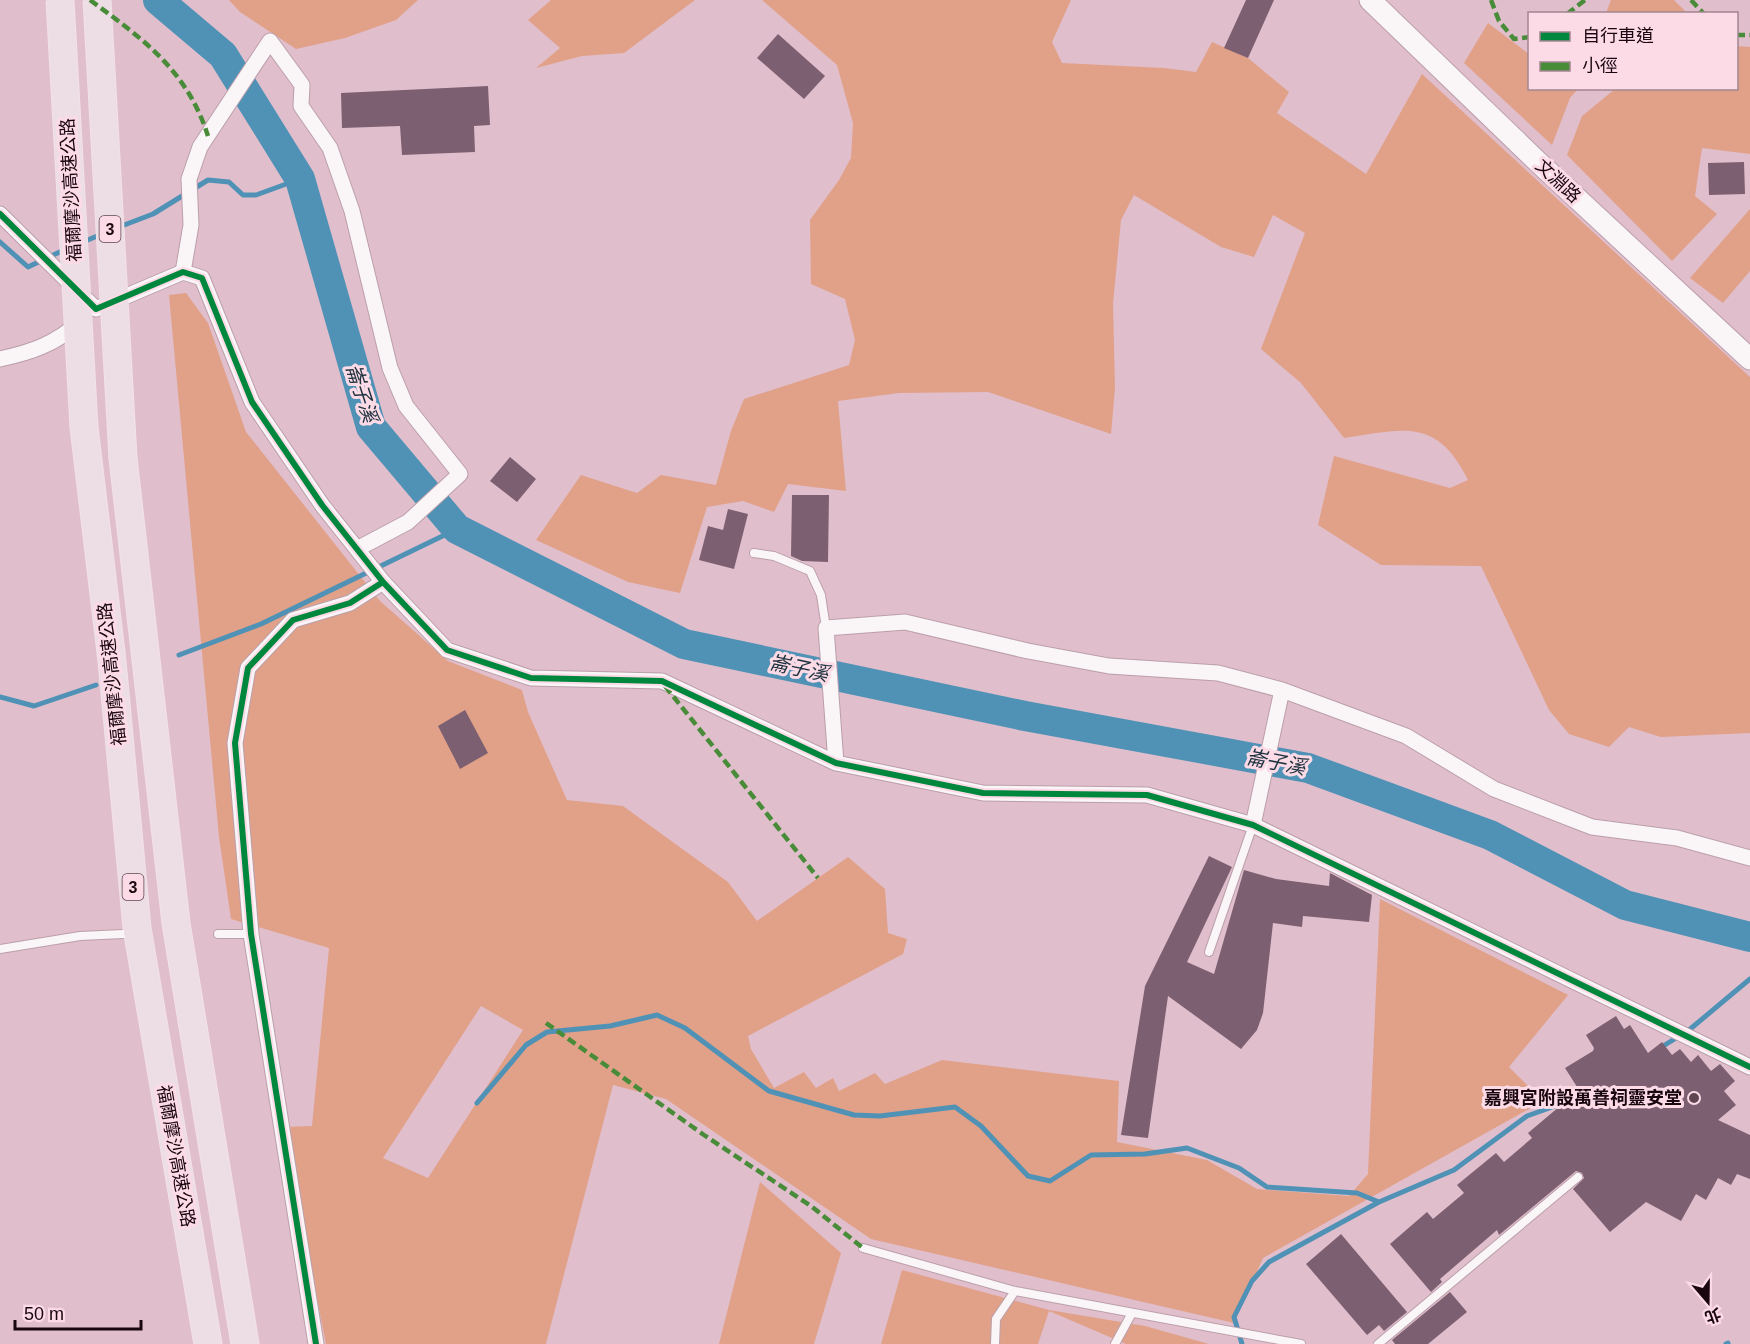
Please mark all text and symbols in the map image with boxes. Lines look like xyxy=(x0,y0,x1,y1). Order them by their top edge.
legend xyxy=(1528,12,1738,90)
text: 自行車道 xyxy=(1582,26,1654,46)
text: 小徑 xyxy=(1582,56,1618,76)
street label: 福爾摩沙高速公路 xyxy=(57,118,85,262)
street label: 文淵路 xyxy=(1531,155,1585,207)
road number: 3 xyxy=(100,216,120,242)
water label: 崙子溪 xyxy=(342,361,383,428)
street label: 福爾摩沙高速公路 xyxy=(95,601,129,747)
water label: 崙子溪 xyxy=(767,651,834,686)
water label: 崙子溪 xyxy=(1244,745,1310,779)
road number: 3 xyxy=(122,874,144,900)
street label: 福爾摩沙高速公路 xyxy=(154,1083,198,1229)
place label: 嘉興宮附設萬善祠靈安堂 xyxy=(1484,1088,1682,1108)
marker: 嘉興宮附設萬善祠靈安堂 xyxy=(1687,1091,1701,1105)
north arrow xyxy=(1678,1272,1738,1332)
scale bar xyxy=(15,1293,141,1331)
text: 50 m xyxy=(24,1304,64,1324)
text: 北 xyxy=(1703,1305,1723,1326)

